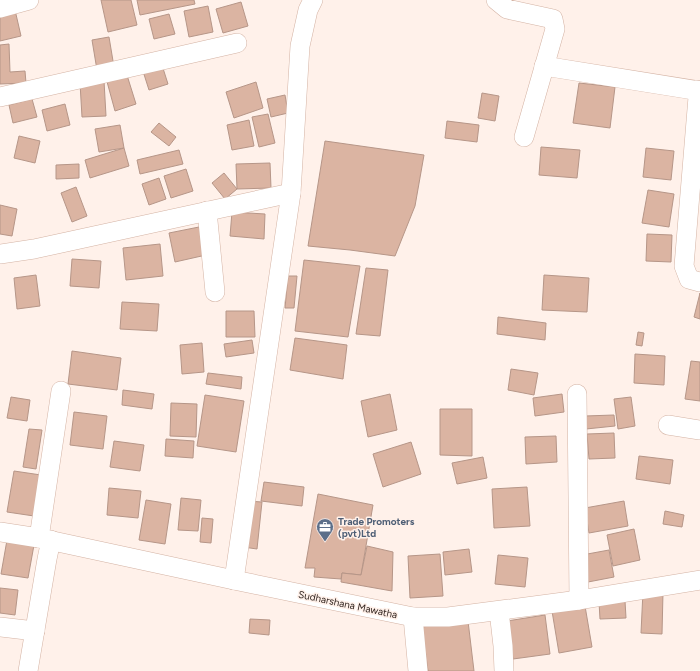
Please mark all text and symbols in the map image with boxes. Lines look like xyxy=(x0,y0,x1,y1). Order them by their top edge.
place label: Trade Promoters (pvt)Ltd xyxy=(338,515,415,540)
office icon: Trade Promoters (pvt)Ltd xyxy=(315,517,335,542)
street label: Sudharshana Mawatha xyxy=(297,588,399,621)

